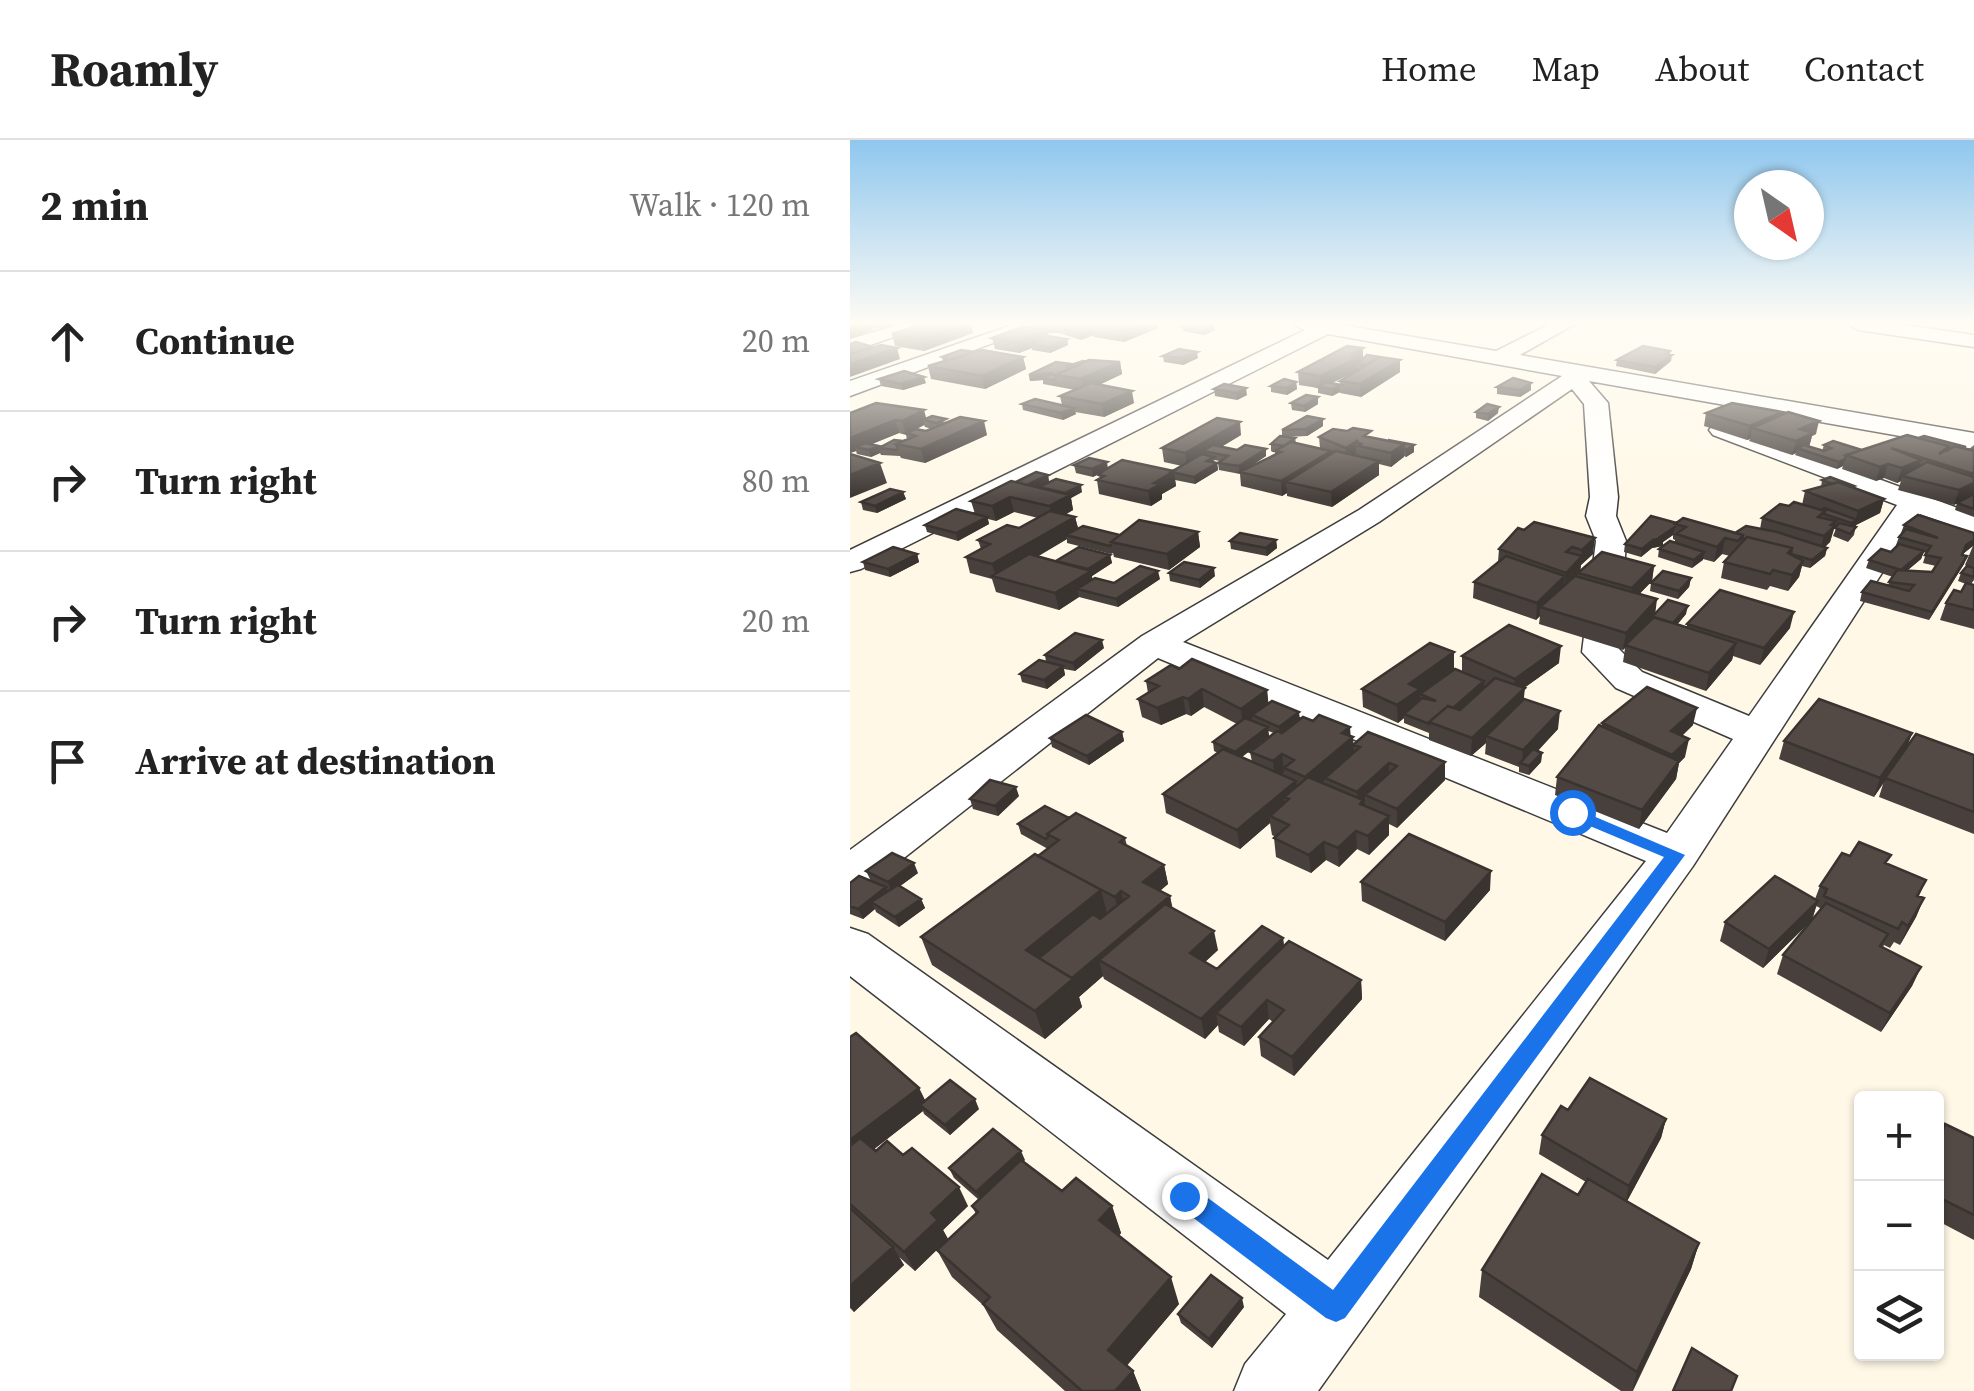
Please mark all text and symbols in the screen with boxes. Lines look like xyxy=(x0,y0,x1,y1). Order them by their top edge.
text: Roamly xyxy=(50,36,218,102)
text: Home xyxy=(1381,45,1477,93)
text: Map xyxy=(1532,45,1600,93)
text: About xyxy=(1655,45,1749,93)
text: Contact xyxy=(1804,45,1924,93)
north arrow xyxy=(1734,170,1824,260)
text: 2 min xyxy=(40,176,149,234)
text: Walk · 120 m xyxy=(629,183,810,227)
icon: ahead xyxy=(40,314,95,369)
text: Continue xyxy=(135,315,295,367)
text: 20 m xyxy=(742,319,810,363)
icon: right xyxy=(40,454,95,509)
text: Turn right xyxy=(135,455,317,507)
text: 80 m xyxy=(742,459,810,503)
icon: right xyxy=(40,594,95,649)
text: Turn right xyxy=(135,595,317,647)
text: 20 m xyxy=(742,599,810,643)
icon: arrive xyxy=(40,734,95,789)
text: Arrive at destination xyxy=(135,735,496,787)
route start xyxy=(1550,790,1596,836)
map controls xyxy=(1854,1091,1944,1361)
button: + xyxy=(1854,1091,1944,1181)
route end xyxy=(1162,1174,1208,1220)
button: − xyxy=(1854,1181,1944,1271)
button: layers xyxy=(1854,1271,1944,1361)

